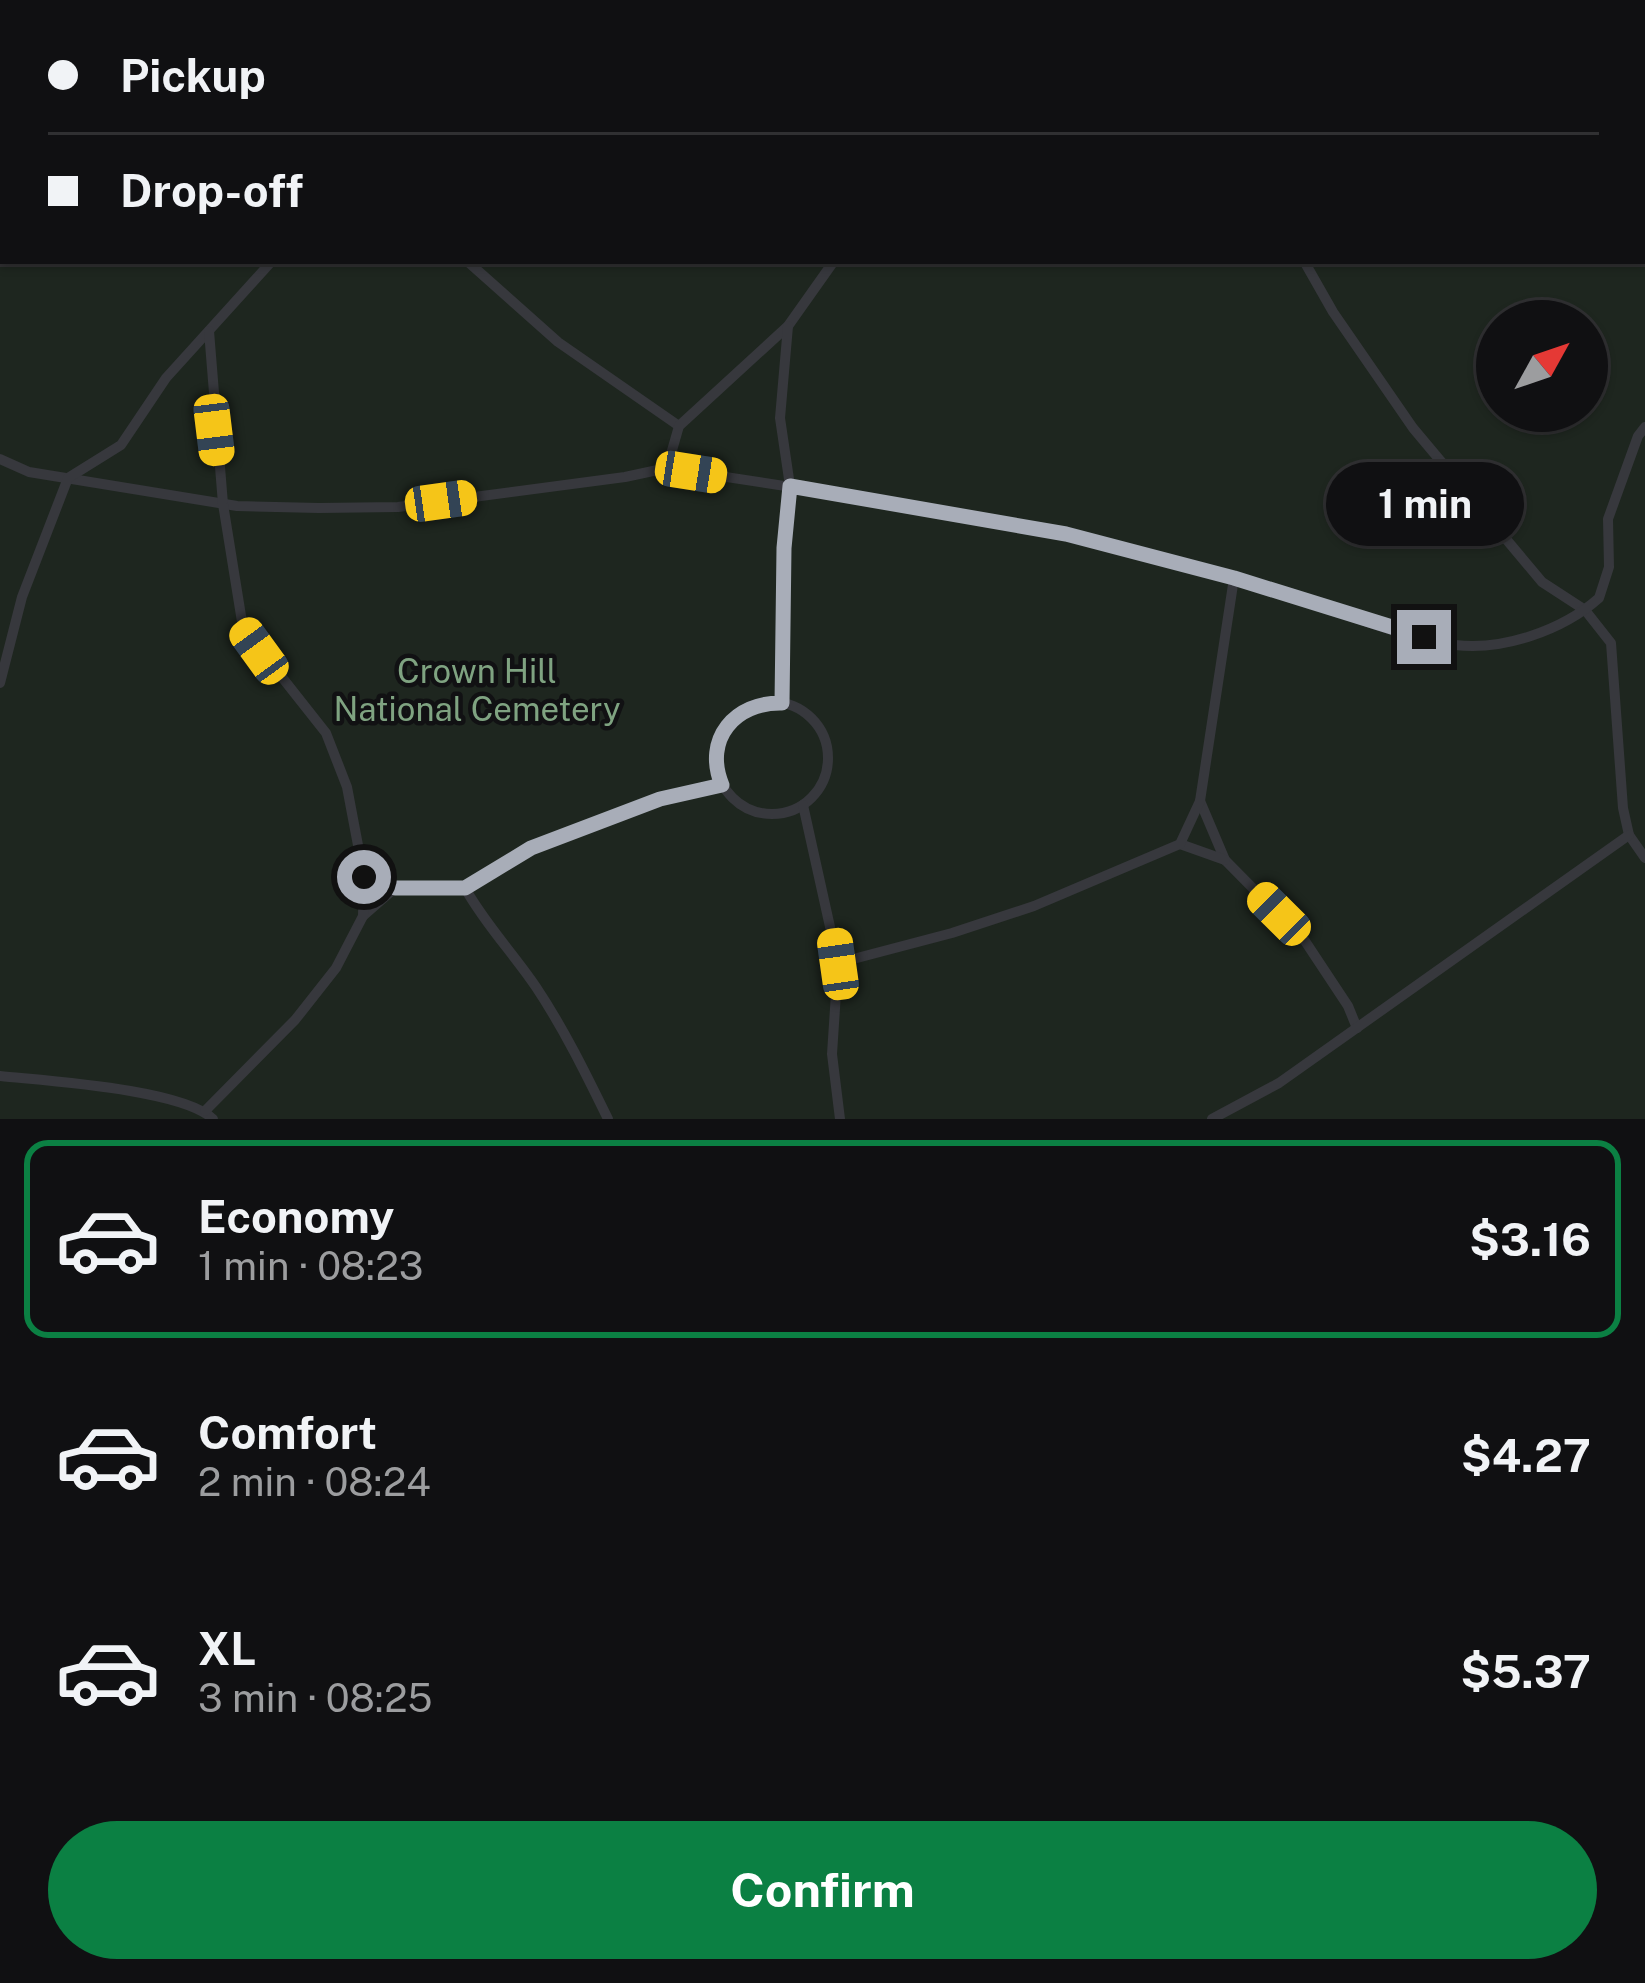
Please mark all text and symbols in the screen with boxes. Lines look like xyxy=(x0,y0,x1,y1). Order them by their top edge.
text: Pickup xyxy=(120,49,266,102)
text: Drop-off xyxy=(120,164,303,217)
north arrow xyxy=(1476,300,1608,432)
map controls xyxy=(1476,300,1608,432)
car xyxy=(192,392,236,468)
car xyxy=(653,449,729,495)
callout: 1 min xyxy=(1325,463,1523,547)
car xyxy=(403,478,479,524)
text: 1 min xyxy=(1378,481,1472,527)
route end xyxy=(1397,610,1451,664)
car xyxy=(223,611,295,691)
park label: Crown Hill National Cemetery xyxy=(333,652,621,728)
route start xyxy=(337,850,391,904)
car xyxy=(1241,876,1317,952)
car xyxy=(815,926,861,1002)
icon: car xyxy=(54,1185,162,1293)
text: Economy xyxy=(198,1190,394,1243)
text: $3.16 xyxy=(1469,1213,1591,1266)
text: 1 min · 08:23 xyxy=(198,1243,423,1289)
icon: car xyxy=(54,1401,162,1509)
text: Comfort xyxy=(198,1406,377,1459)
text: $4.27 xyxy=(1461,1429,1591,1482)
text: 2 min · 08:24 xyxy=(198,1459,431,1505)
icon: car xyxy=(54,1617,162,1725)
text: XL xyxy=(198,1622,256,1675)
text: $5.37 xyxy=(1461,1645,1591,1698)
text: 3 min · 08:25 xyxy=(198,1675,433,1721)
button: Confirm xyxy=(48,1821,1597,1959)

